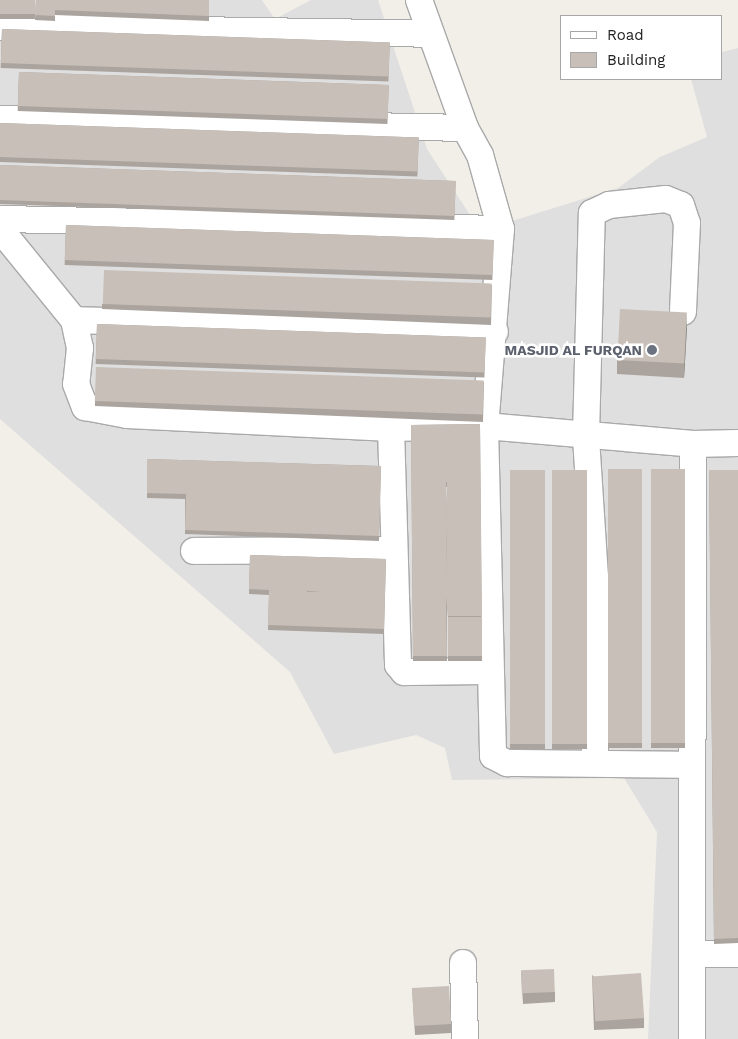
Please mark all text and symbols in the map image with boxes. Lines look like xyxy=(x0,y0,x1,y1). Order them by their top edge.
legend xyxy=(560,15,723,80)
text: Road xyxy=(607,26,644,44)
text: Building xyxy=(607,51,665,69)
place label: MASJID AL FURQAN xyxy=(504,342,642,358)
marker: MASJID AL FURQAN xyxy=(646,344,658,356)

